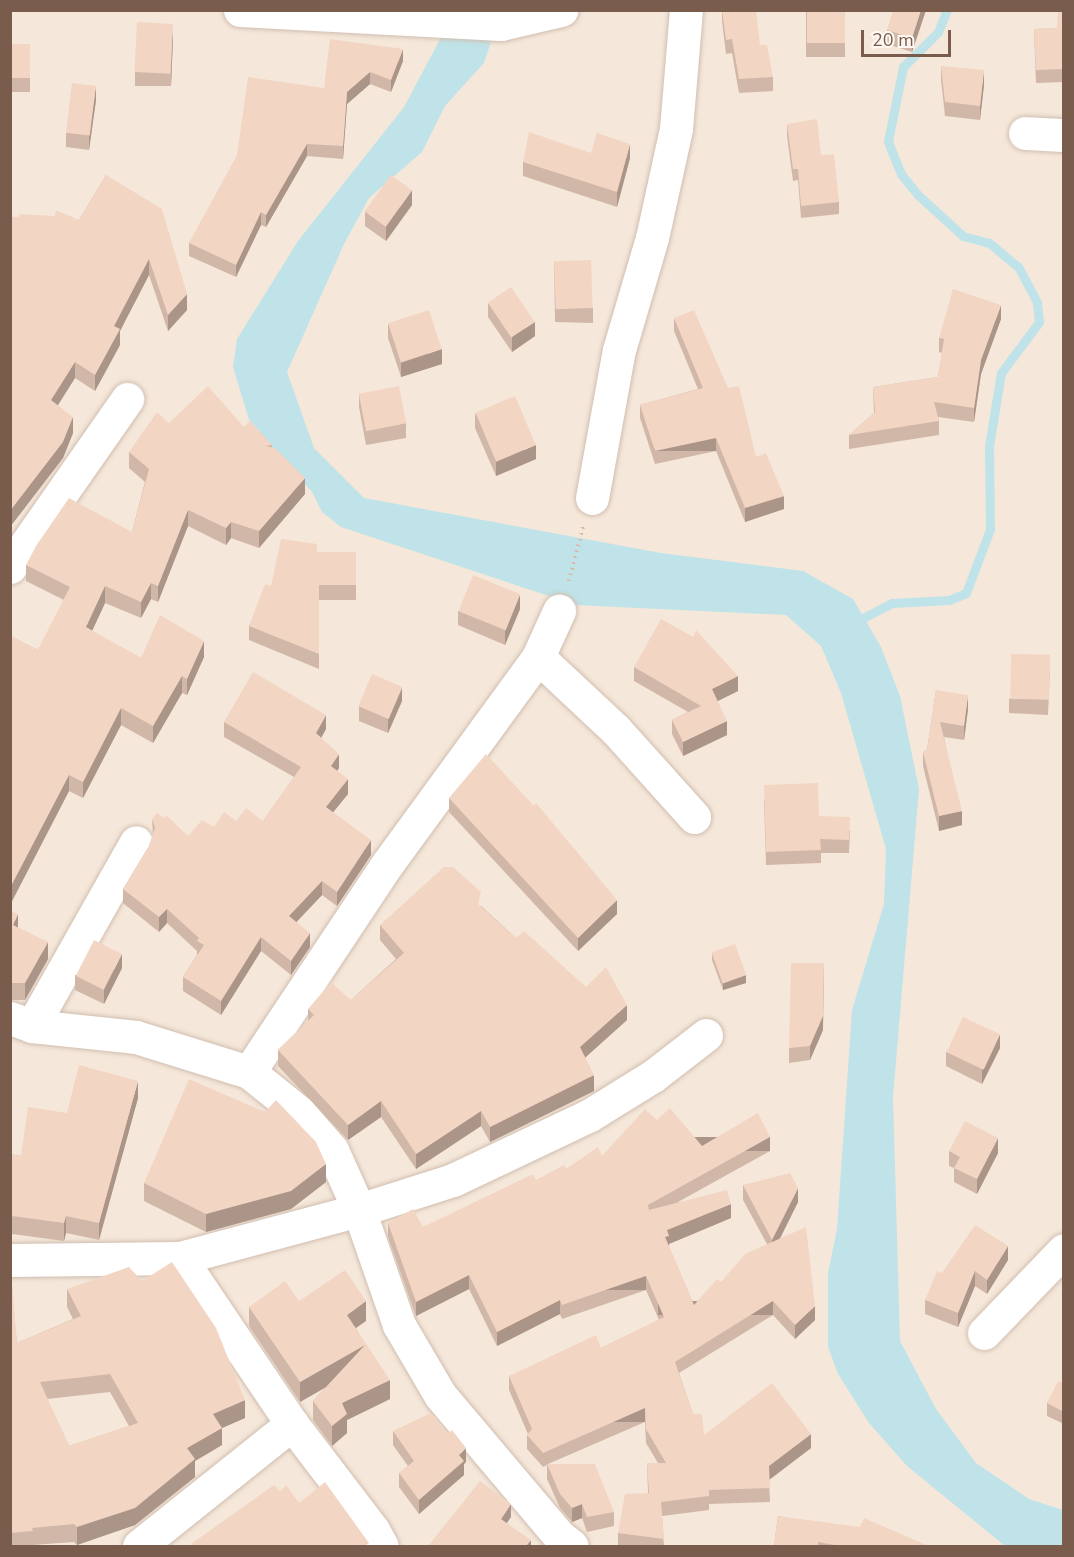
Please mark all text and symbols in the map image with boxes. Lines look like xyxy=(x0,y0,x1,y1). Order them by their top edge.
scale bar xyxy=(864,18,954,56)
text: 20 m xyxy=(872,28,914,52)

